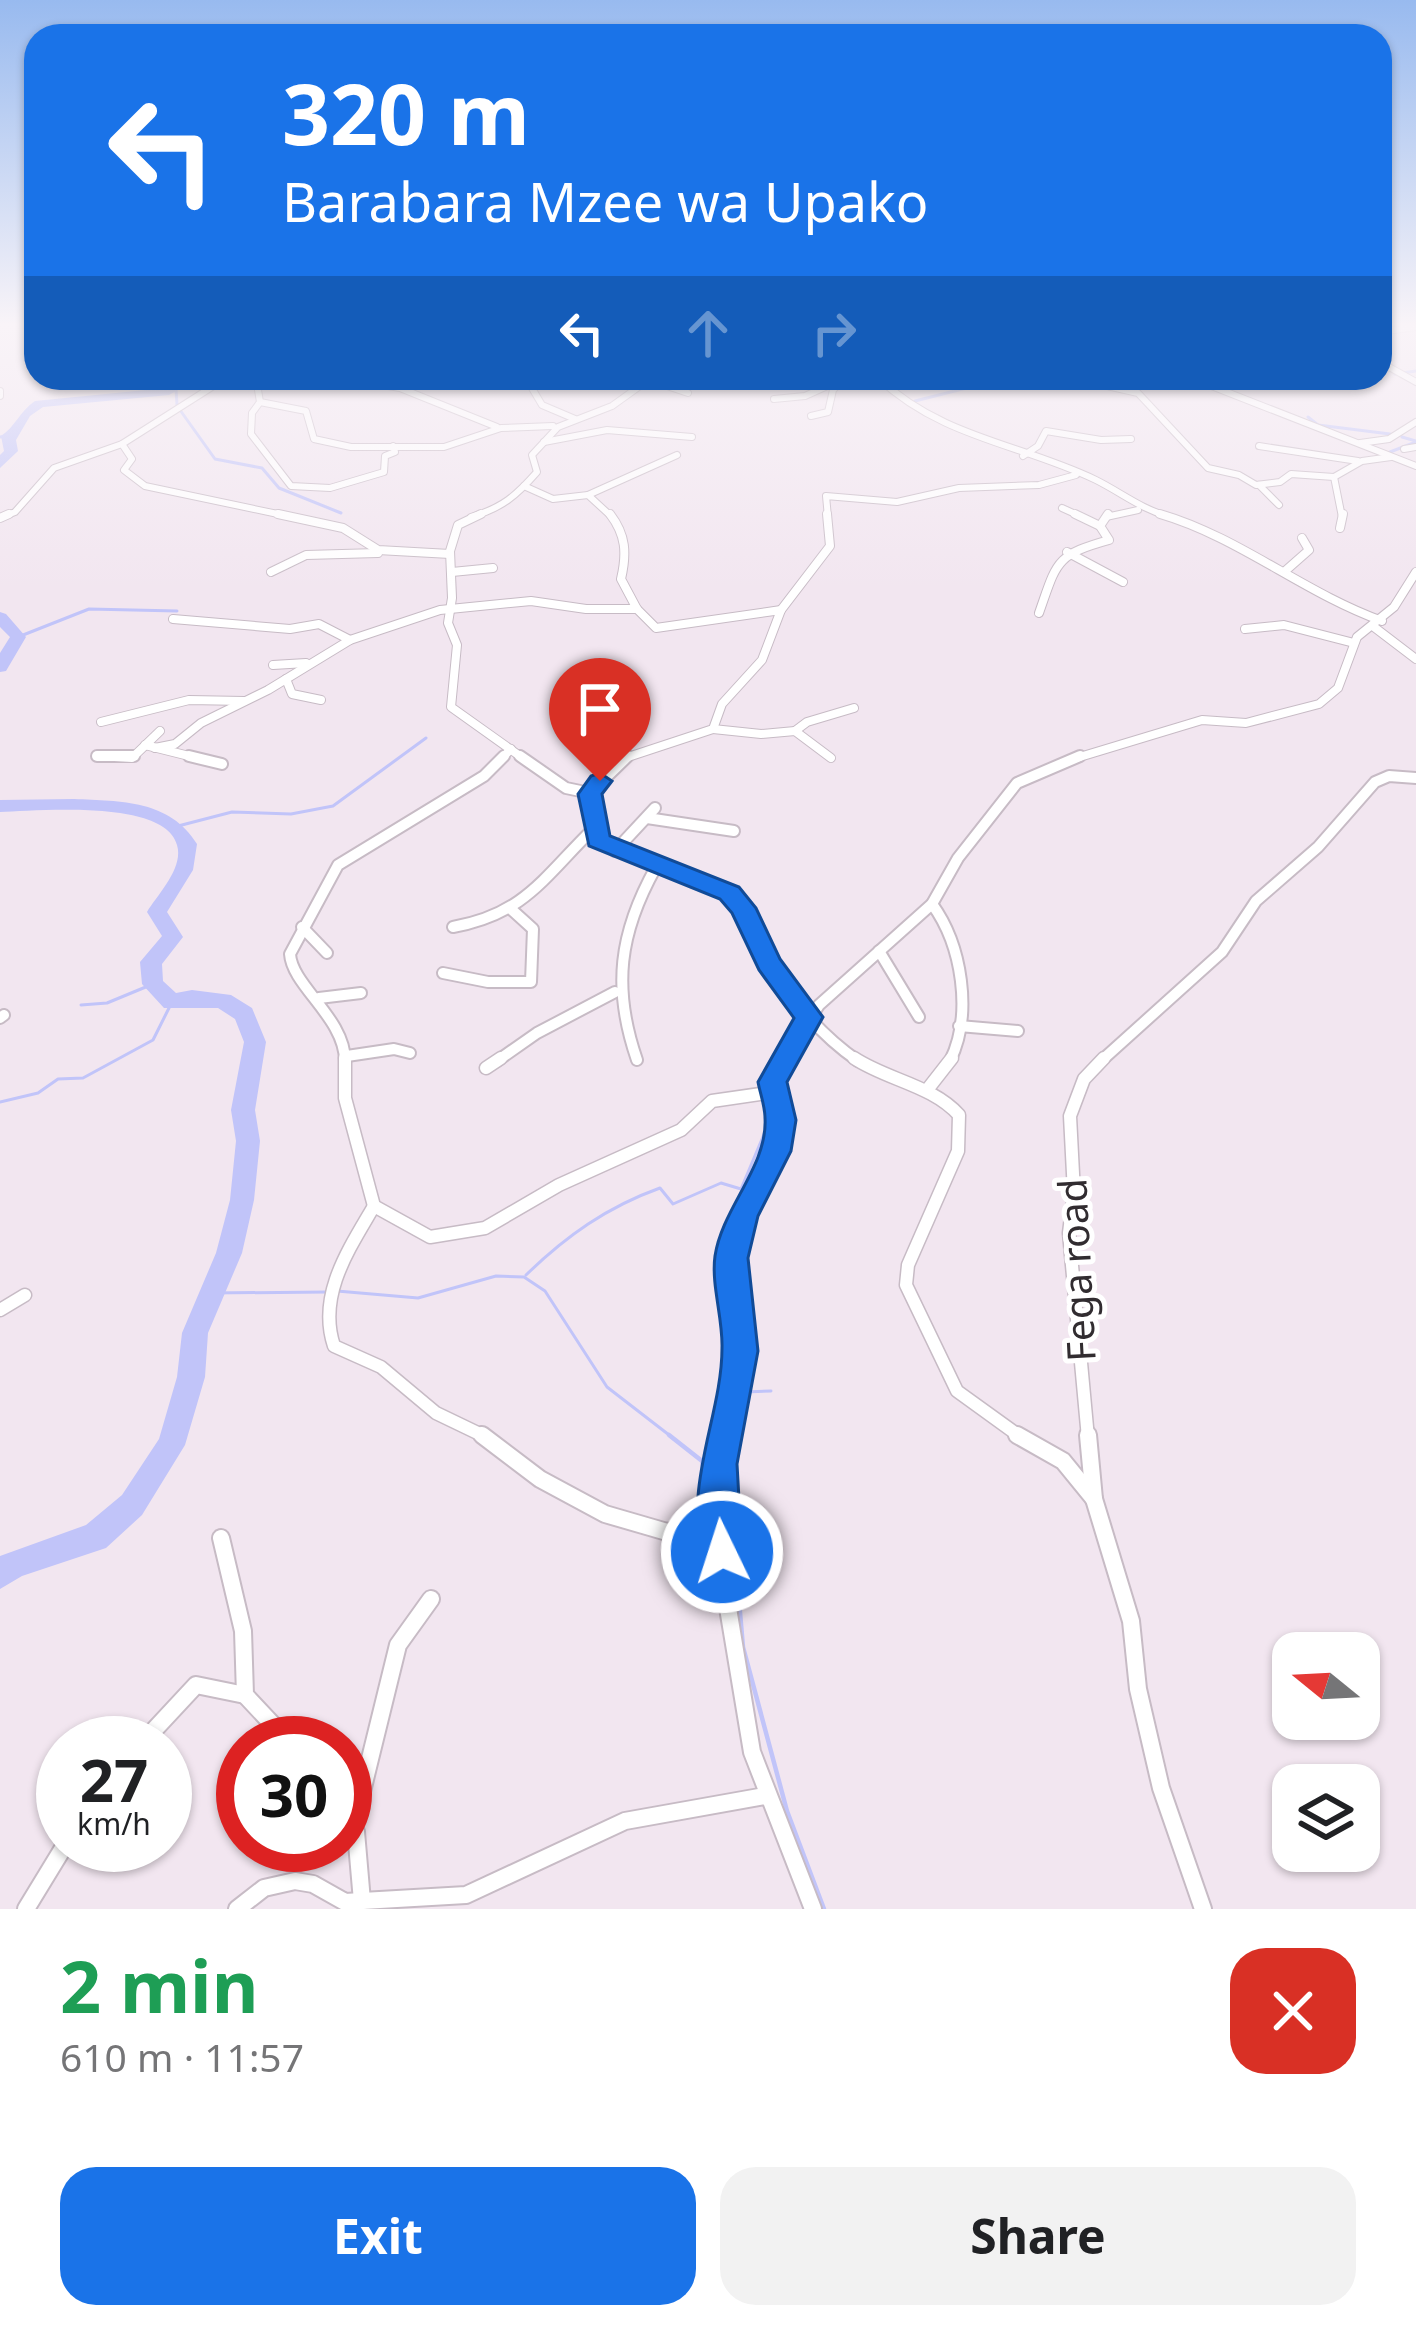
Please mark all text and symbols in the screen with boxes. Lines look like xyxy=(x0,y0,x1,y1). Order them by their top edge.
text: 320 m xyxy=(282,55,530,170)
icon: left xyxy=(84,72,240,228)
text: Barabara Mzee wa Upako xyxy=(282,164,929,238)
icon: left xyxy=(549,300,615,366)
icon: ahead xyxy=(675,300,741,366)
icon: right xyxy=(801,300,867,366)
pin xyxy=(549,658,651,781)
icon: arrive xyxy=(567,676,633,742)
street label: Fega road xyxy=(1044,1177,1107,1363)
position arrow xyxy=(659,1489,785,1615)
north arrow xyxy=(1272,1632,1380,1740)
map controls xyxy=(1272,1632,1380,1872)
speed limit sign: 30 xyxy=(216,1716,372,1872)
text: 27 xyxy=(80,1738,148,1820)
button: layers xyxy=(1272,1764,1380,1872)
text: km/h xyxy=(77,1803,151,1844)
text: 2 min xyxy=(60,1936,258,2034)
button: close xyxy=(1230,1948,1356,2074)
text: 610 m · 11:57 xyxy=(60,2030,304,2083)
button: Exit xyxy=(60,2167,696,2305)
button: Share xyxy=(720,2167,1356,2305)

